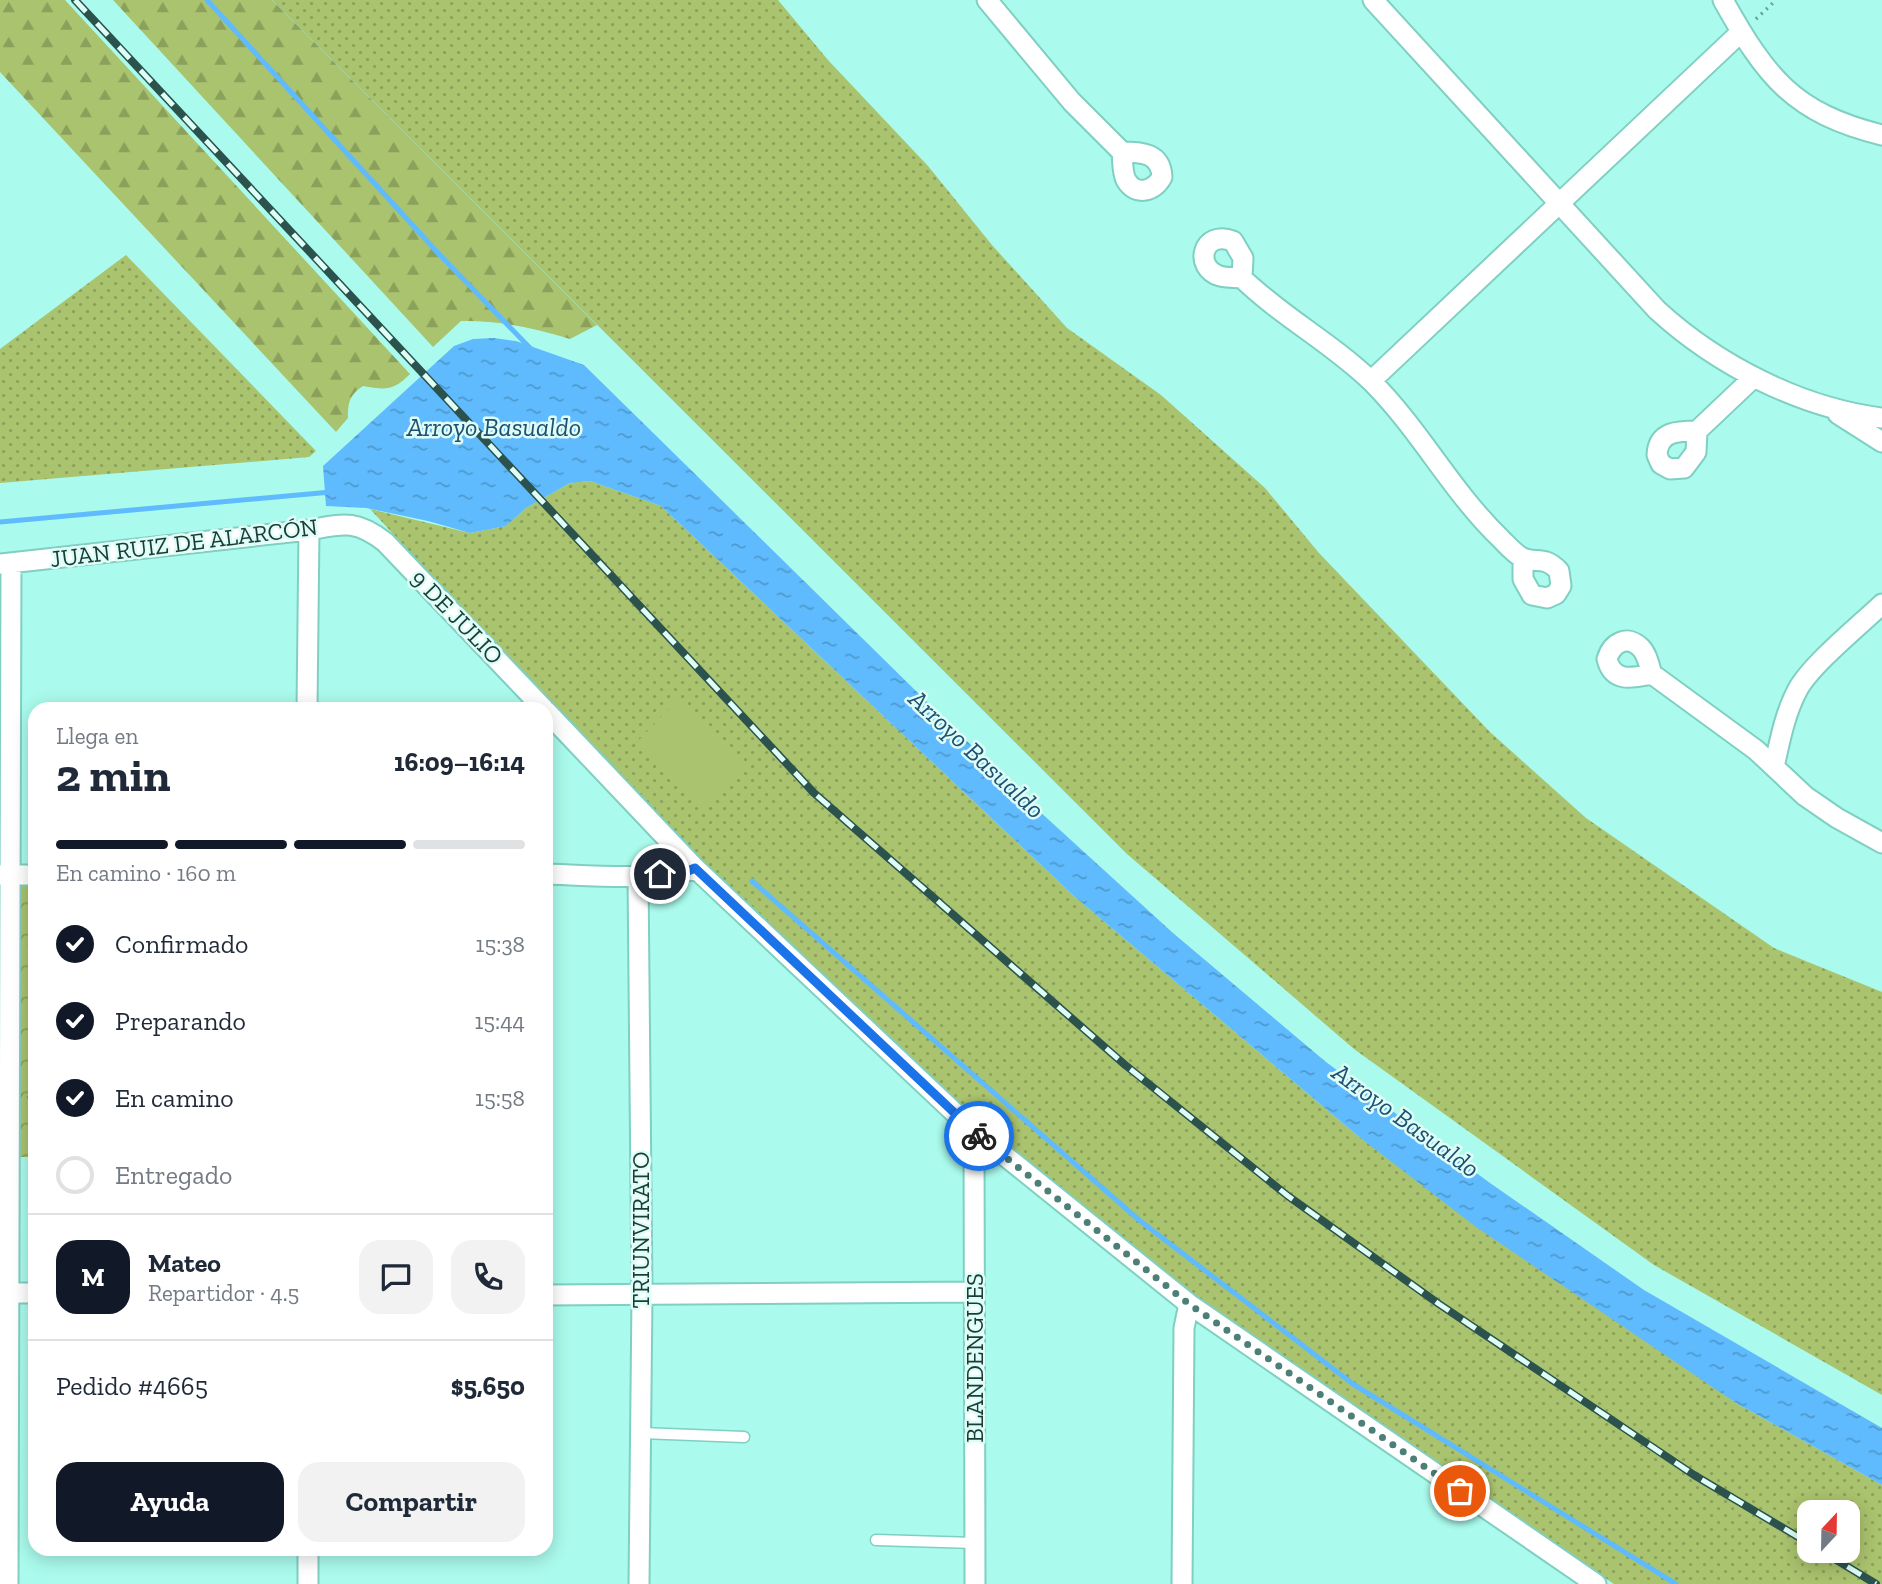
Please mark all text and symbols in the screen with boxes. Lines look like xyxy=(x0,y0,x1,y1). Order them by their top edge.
water label: Arroyo Basualdo xyxy=(406,411,581,443)
street label: JUAN RUIZ DE ALARCÓN xyxy=(49,512,319,573)
street label: 9 DE JULIO xyxy=(405,563,510,670)
water label: Arroyo Basualdo xyxy=(902,682,1052,825)
text: Llega en xyxy=(56,722,138,750)
text: 16:09–16:14 xyxy=(394,746,525,778)
text: 2 min xyxy=(56,748,171,803)
pin xyxy=(630,844,690,904)
icon: home xyxy=(641,855,679,893)
text: En camino · 160 m xyxy=(56,859,236,887)
icon: check xyxy=(56,925,94,963)
text: Confirmado xyxy=(115,928,248,960)
text: 15:38 xyxy=(476,930,525,958)
icon: check xyxy=(56,1002,94,1040)
text: Preparando xyxy=(115,1005,246,1037)
text: 15:44 xyxy=(474,1007,525,1035)
water label: Arroyo Basualdo xyxy=(1325,1055,1486,1184)
icon: check xyxy=(56,1079,94,1117)
text: En camino xyxy=(115,1082,234,1114)
text: 15:58 xyxy=(475,1084,525,1112)
courier xyxy=(944,1101,1014,1171)
icon: bike xyxy=(960,1117,998,1155)
street label: TRIUNVIRATO xyxy=(626,1152,655,1308)
text: Entregado xyxy=(115,1159,232,1191)
button: chat xyxy=(359,1240,433,1314)
button: phone xyxy=(451,1240,525,1314)
text: Mateo xyxy=(148,1247,221,1279)
text: M xyxy=(81,1261,105,1293)
street label: BLANDENGUES xyxy=(960,1273,989,1443)
text: Repartidor · 4.5 xyxy=(148,1279,299,1307)
text: Pedido #4665 xyxy=(56,1370,208,1402)
text: $5,650 xyxy=(451,1370,525,1402)
pin xyxy=(1430,1461,1490,1521)
button: Ayuda xyxy=(56,1462,284,1542)
button: Compartir xyxy=(298,1462,525,1542)
icon: bag xyxy=(1441,1472,1479,1510)
north arrow xyxy=(1797,1500,1860,1563)
map controls xyxy=(1797,1500,1860,1563)

